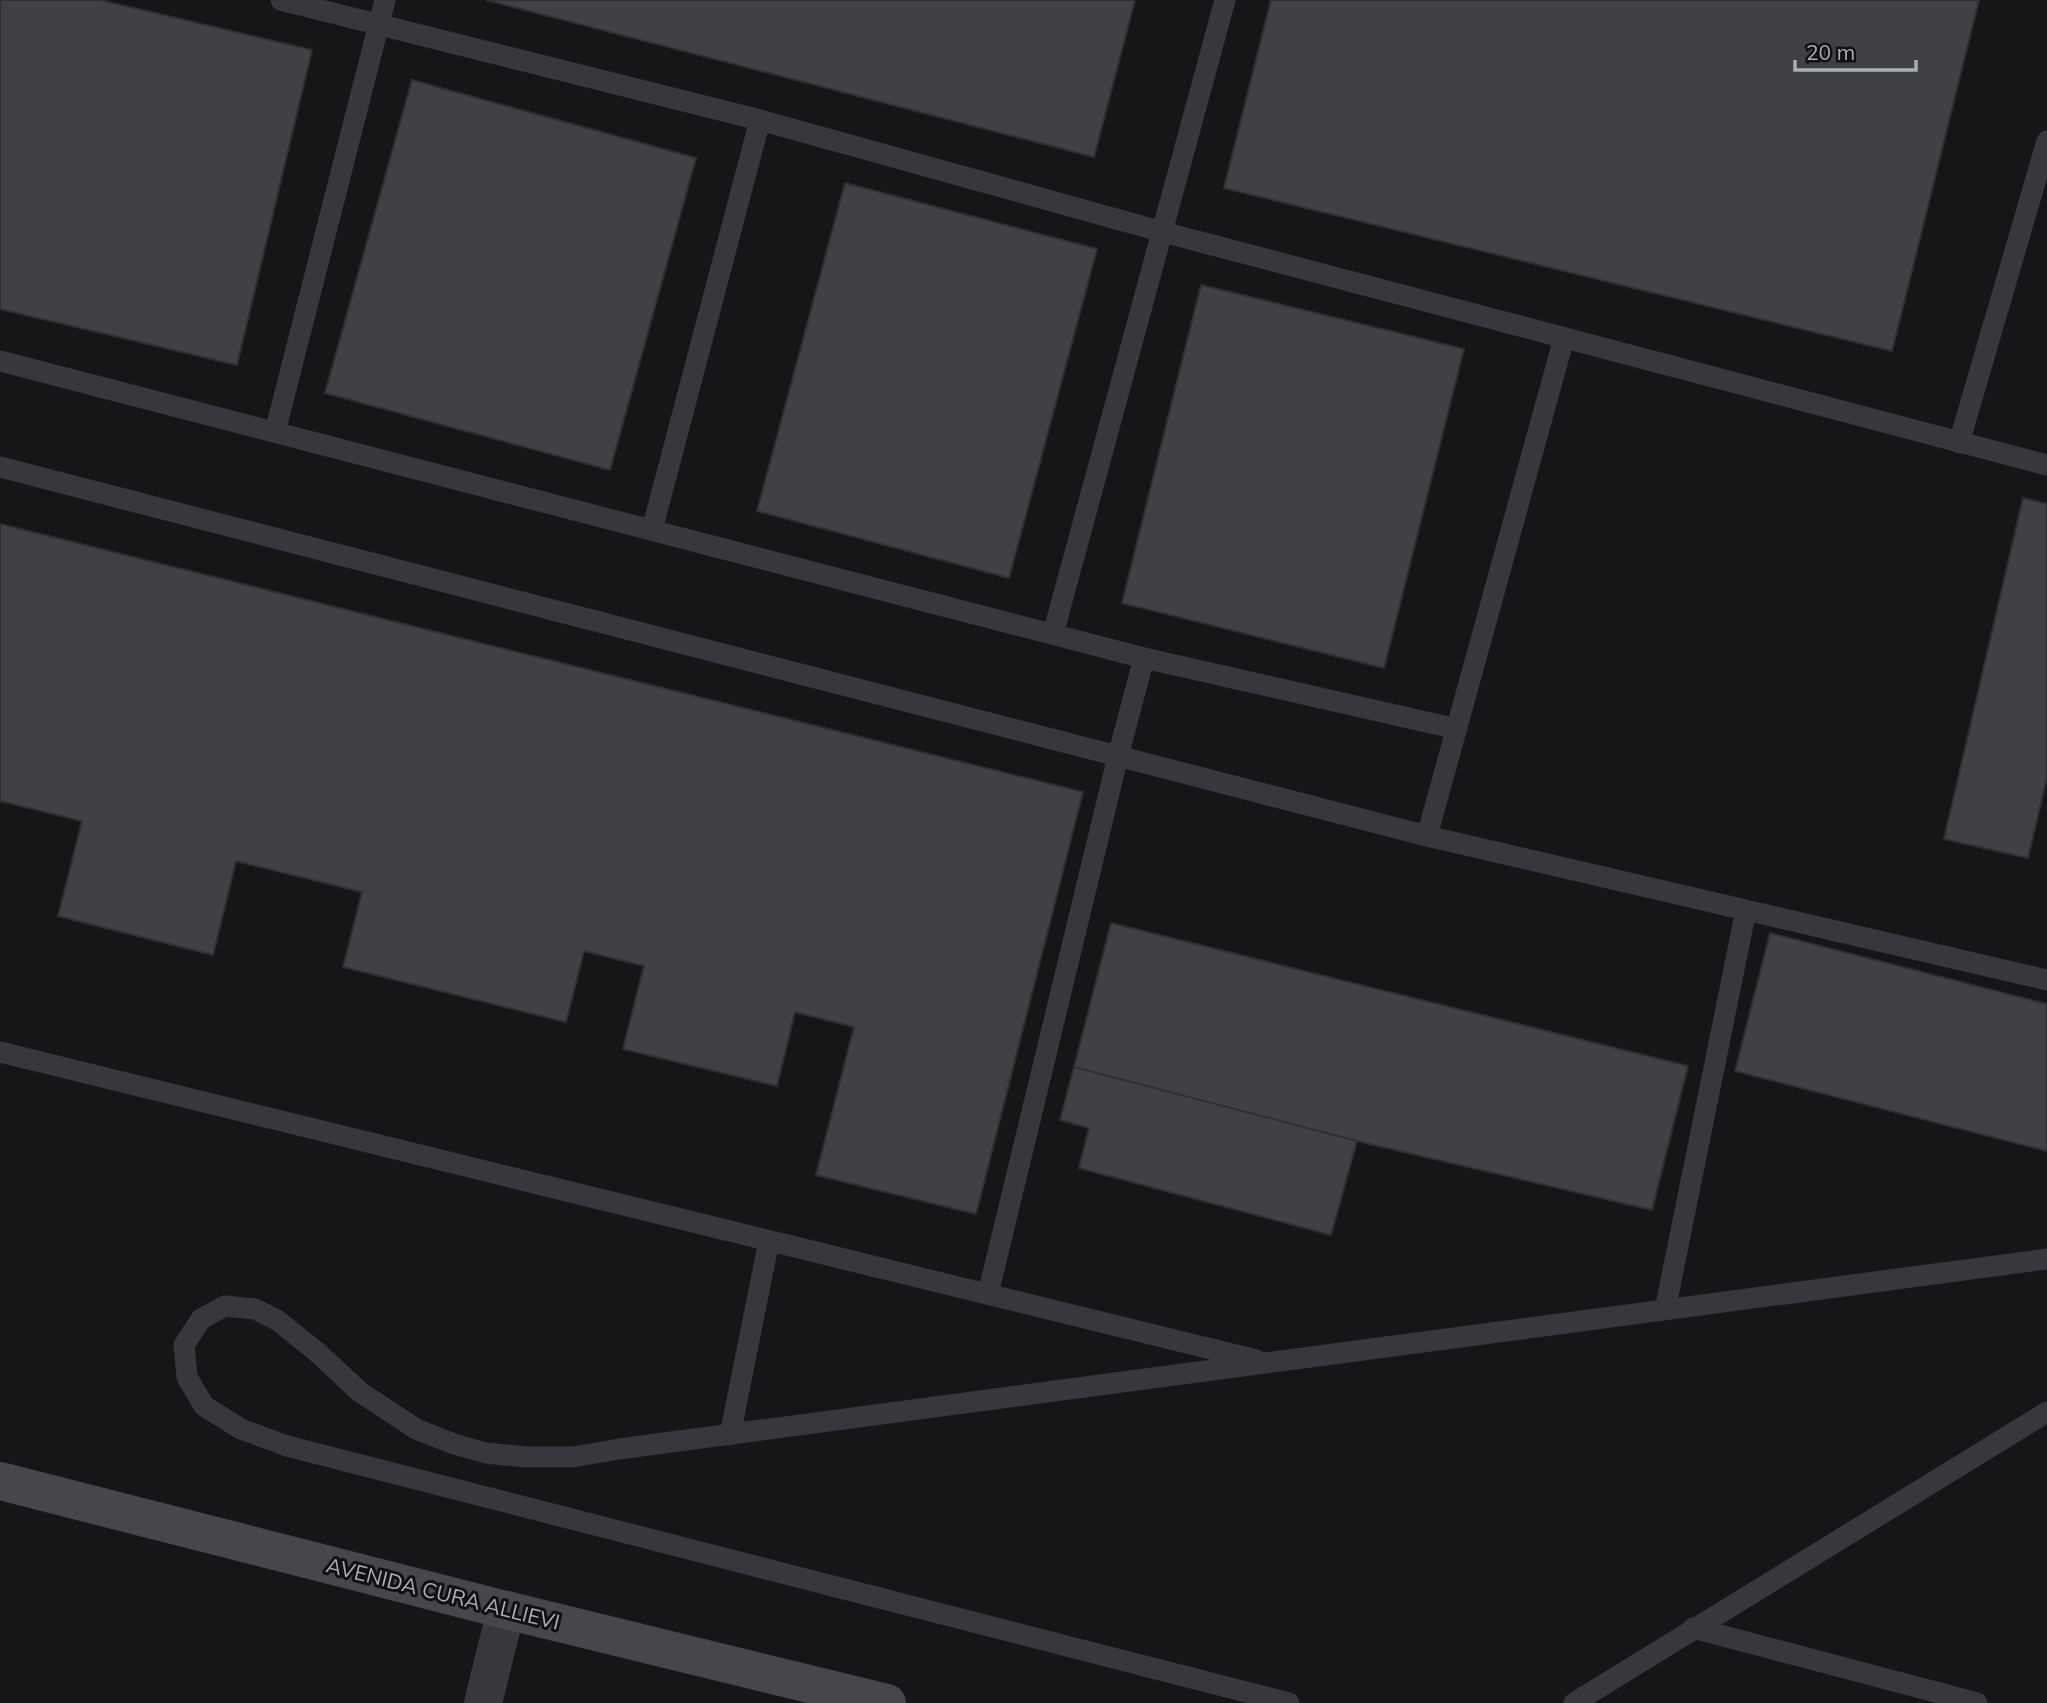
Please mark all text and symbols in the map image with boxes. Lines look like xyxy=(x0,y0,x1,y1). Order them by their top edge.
scale bar xyxy=(1795,28,1916,72)
text: 20 m xyxy=(1806,39,1855,65)
street label: AVENIDA CURA ALLIEVI xyxy=(324,1551,563,1635)

